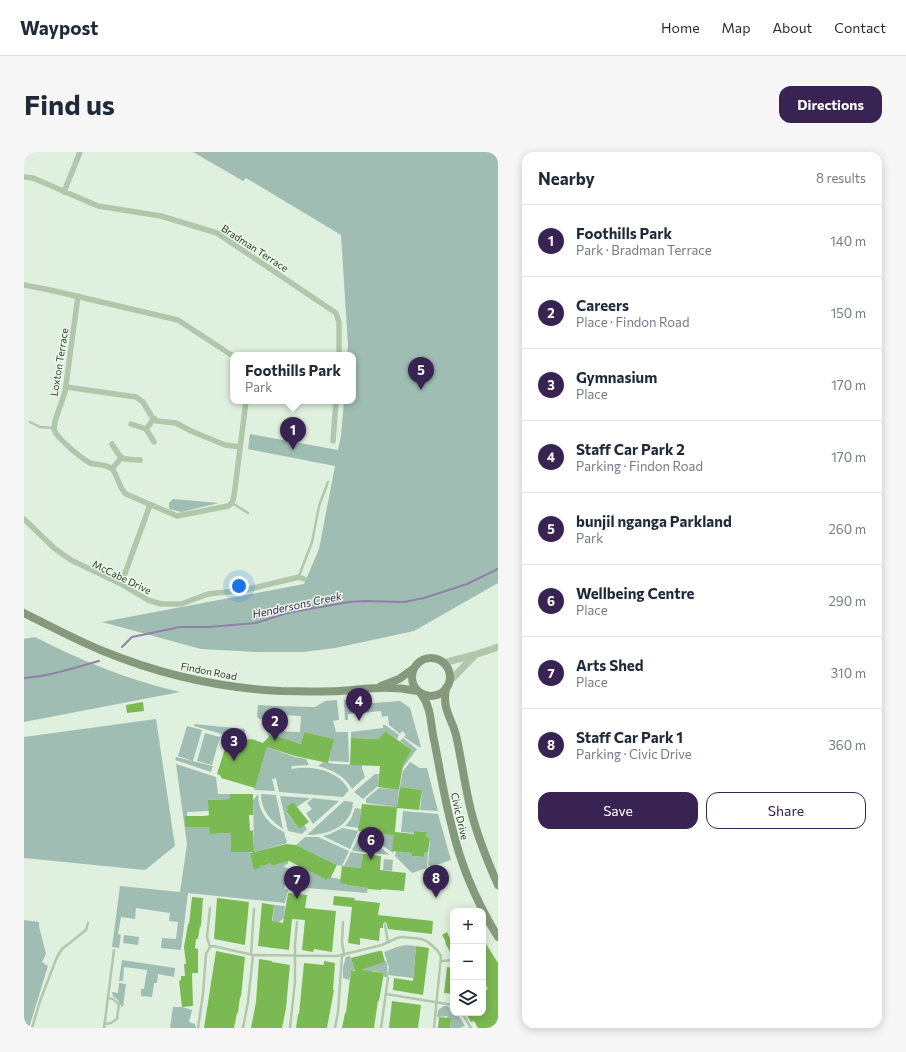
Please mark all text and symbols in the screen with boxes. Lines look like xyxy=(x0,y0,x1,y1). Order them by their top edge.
text: Waypost xyxy=(20,16,98,39)
text: Home xyxy=(661,19,700,36)
text: Map xyxy=(722,19,750,36)
text: About xyxy=(772,19,812,36)
text: Contact xyxy=(834,19,886,36)
button: Directions xyxy=(779,86,882,123)
text: Find us xyxy=(24,87,115,121)
text: Nearby xyxy=(538,168,595,189)
text: 8 results xyxy=(816,170,866,186)
street label: Bradman Terrace xyxy=(219,222,291,274)
text: Foothills Park xyxy=(576,224,672,242)
text: 1 xyxy=(548,233,554,249)
text: 140 m xyxy=(830,233,866,249)
text: Park · Bradman Terrace xyxy=(576,242,712,258)
text: Careers xyxy=(576,296,629,314)
text: 2 xyxy=(547,305,555,321)
text: 150 m xyxy=(831,305,866,321)
text: Place · Findon Road xyxy=(576,314,689,330)
street label: Loxton Terrace xyxy=(48,327,70,397)
popup xyxy=(230,352,356,404)
pin: 5 xyxy=(408,357,434,390)
text: Foothills Park xyxy=(245,361,341,379)
text: Gymnasium xyxy=(576,368,657,386)
text: 3 xyxy=(547,377,555,393)
text: 170 m xyxy=(831,377,866,393)
text: Park xyxy=(245,379,272,395)
text: Place xyxy=(576,386,608,402)
pin: 1 xyxy=(280,417,306,450)
text: Staff Car Park 2 xyxy=(576,440,685,458)
text: 4 xyxy=(547,449,555,465)
text: 170 m xyxy=(831,449,866,465)
text: Parking · Findon Road xyxy=(576,458,703,474)
text: bunjil nganga Parkland xyxy=(576,512,732,530)
text: 5 xyxy=(547,521,555,537)
text: 260 m xyxy=(829,521,866,537)
text: Park xyxy=(576,530,603,546)
street label: McCabe Drive xyxy=(91,558,153,596)
your location xyxy=(229,576,249,596)
text: Wellbeing Centre xyxy=(576,584,695,602)
water label: Hendersons Creek xyxy=(251,588,344,620)
text: 6 xyxy=(547,593,555,609)
text: 290 m xyxy=(829,593,866,609)
text: Place xyxy=(576,602,608,618)
text: Arts Shed xyxy=(576,656,644,674)
street label: Findon Road xyxy=(180,660,238,682)
text: 7 xyxy=(547,665,555,681)
text: 310 m xyxy=(831,665,866,681)
text: Place xyxy=(576,674,608,690)
pin: 4 xyxy=(346,688,372,721)
pin: 2 xyxy=(262,708,288,741)
pin: 3 xyxy=(221,728,247,761)
text: Staff Car Park 1 xyxy=(576,728,683,746)
text: 8 xyxy=(547,737,555,753)
text: 360 m xyxy=(828,737,866,753)
text: Parking · Civic Drive xyxy=(576,746,692,762)
street label: Civic Drive xyxy=(449,791,471,841)
button: Save xyxy=(538,792,698,829)
button: Share xyxy=(706,792,866,829)
pin: 6 xyxy=(358,827,384,860)
pin: 8 xyxy=(423,865,449,898)
pin: 7 xyxy=(284,866,310,899)
map controls xyxy=(450,908,486,1016)
button: + xyxy=(450,908,486,944)
button: − xyxy=(450,944,486,980)
button: layers xyxy=(450,980,486,1016)

